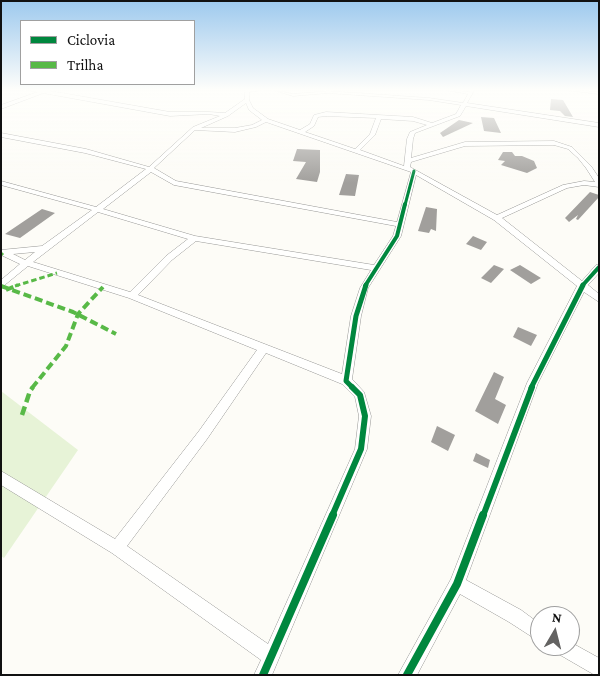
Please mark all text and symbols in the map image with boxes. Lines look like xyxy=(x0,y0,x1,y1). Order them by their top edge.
legend xyxy=(20,20,195,85)
text: Ciclovia xyxy=(67,32,115,48)
text: Trilha xyxy=(67,57,103,73)
north arrow xyxy=(530,606,580,656)
text: N xyxy=(551,609,563,626)

